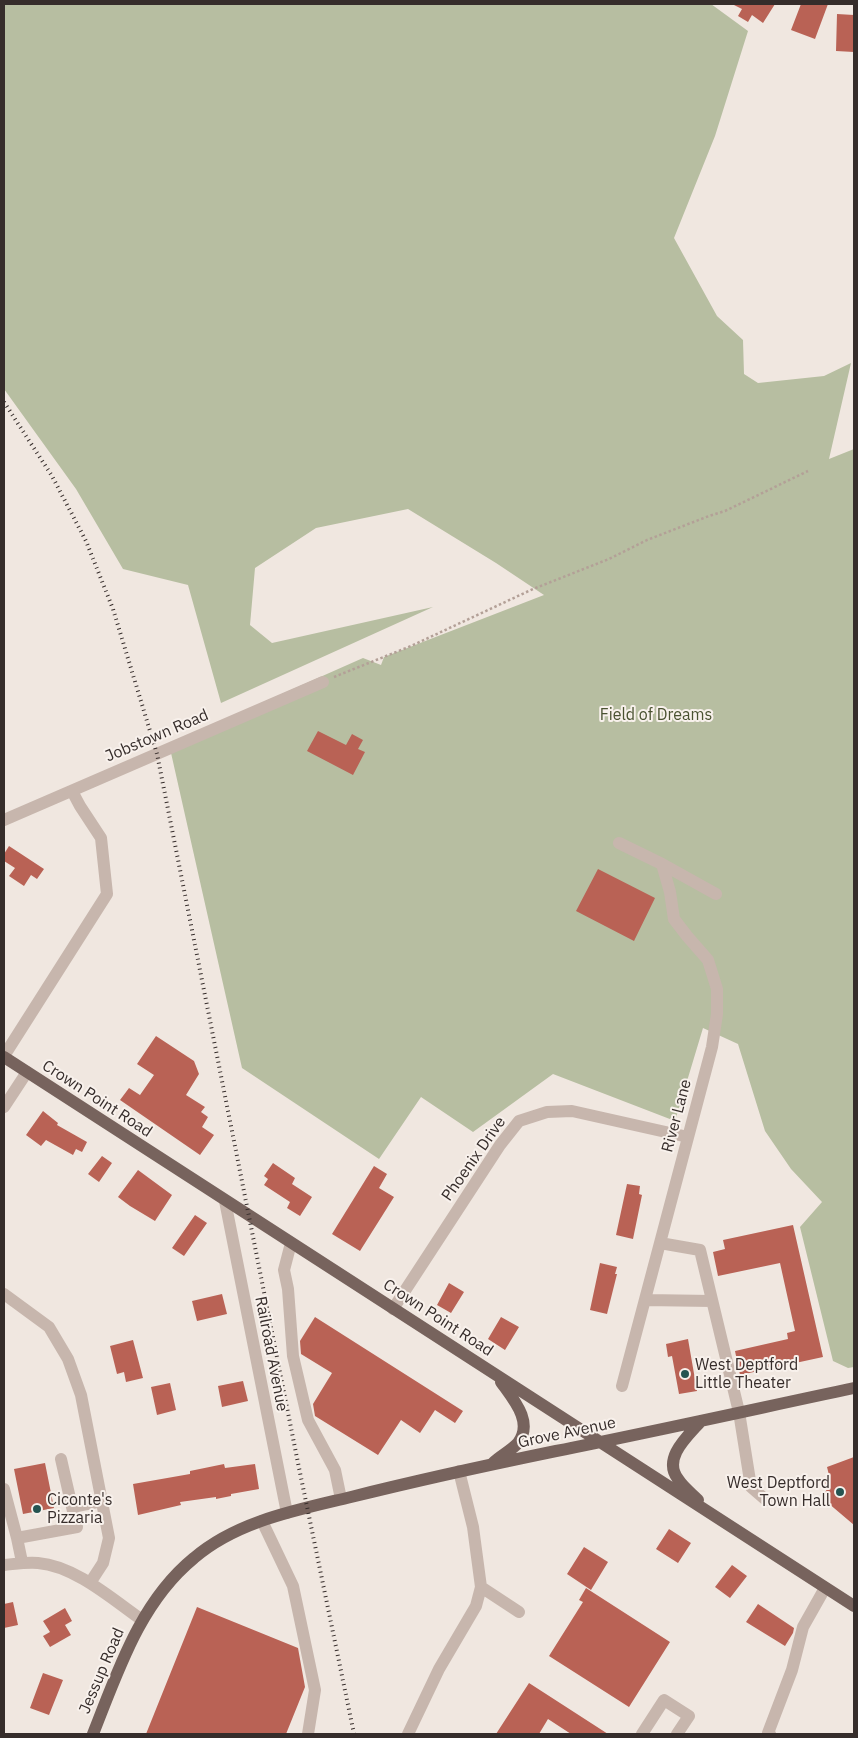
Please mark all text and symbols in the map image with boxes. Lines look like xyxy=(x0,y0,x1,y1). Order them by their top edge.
park label: Field of Dreams xyxy=(600,705,712,725)
street label: Jobstown Road xyxy=(102,706,212,766)
street label: Crown Point Road xyxy=(38,1056,156,1142)
street label: River Lane xyxy=(658,1077,696,1155)
street label: Phoenix Drive xyxy=(438,1113,510,1205)
street label: Crown Point Road xyxy=(379,1275,497,1361)
street label: Railroad Avenue xyxy=(250,1295,292,1413)
place label: West Deptford Little Theater xyxy=(695,1355,798,1393)
marker: West Deptford Little Theater xyxy=(679,1368,691,1380)
street label: Grove Avenue xyxy=(516,1413,618,1453)
place label: West Deptford Town Hall xyxy=(727,1473,830,1511)
marker: West Deptford Town Hall xyxy=(834,1486,846,1498)
place label: Ciconte's Pizzaria xyxy=(47,1490,113,1528)
marker: Ciconte's Pizzaria xyxy=(31,1503,43,1515)
street label: Jessup Road xyxy=(75,1625,129,1717)

